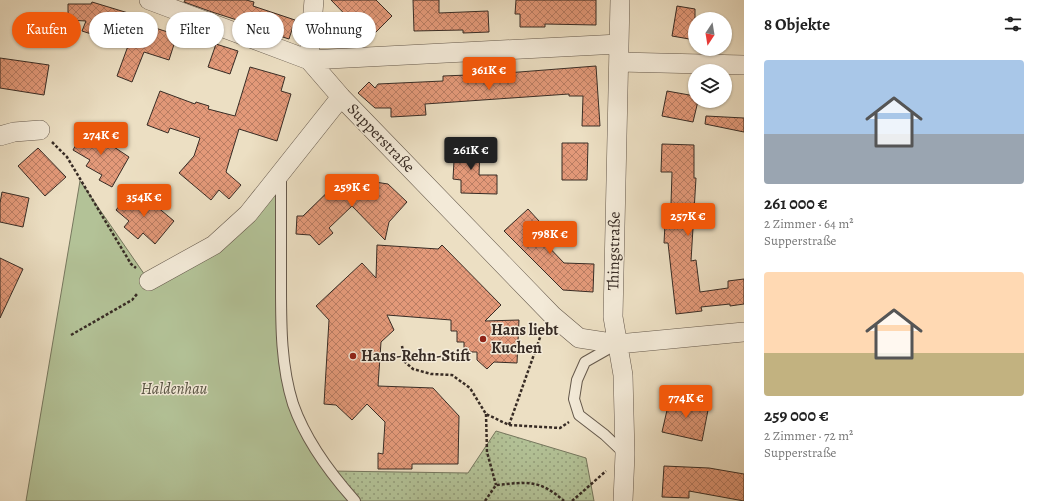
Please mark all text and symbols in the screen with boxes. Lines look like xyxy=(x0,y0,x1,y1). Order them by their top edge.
chip: Kaufen xyxy=(12,12,81,48)
chip: Mieten xyxy=(89,12,158,48)
chip: Filter xyxy=(166,12,224,48)
chip: Neu xyxy=(232,12,284,48)
chip: Wohnung xyxy=(292,12,376,48)
north arrow xyxy=(688,12,732,56)
map controls xyxy=(688,12,732,108)
text: 8 Objekte xyxy=(764,13,830,36)
icon: filters xyxy=(1002,13,1024,35)
pin: 361K € xyxy=(456,57,522,91)
text: 361K € xyxy=(472,61,506,78)
button: layers xyxy=(688,64,732,108)
icon: home xyxy=(858,86,930,158)
street label: Supperstraße xyxy=(342,98,420,178)
pin: 274K € xyxy=(68,122,134,156)
text: 274K € xyxy=(83,126,119,143)
pin: 261K € xyxy=(438,137,504,171)
text: 261K € xyxy=(453,141,489,158)
pin: 259K € xyxy=(319,174,385,208)
text: 259K € xyxy=(334,178,370,195)
pin: 354K € xyxy=(111,184,177,218)
text: 354K € xyxy=(126,188,162,205)
text: 261 000 € xyxy=(764,192,828,215)
pin: 257K € xyxy=(655,203,721,237)
text: 257K € xyxy=(670,207,706,224)
street label: Thingstraße xyxy=(602,211,626,291)
text: 2 Zimmer · 64 m² xyxy=(764,215,854,232)
pin: 798K € xyxy=(517,221,583,255)
text: 798K € xyxy=(532,225,568,242)
text: Supperstraße xyxy=(764,232,836,249)
icon: home xyxy=(858,298,930,370)
place label: Hans liebt Kuchen xyxy=(491,319,559,359)
marker: Hans liebt Kuchen xyxy=(478,334,488,344)
place label: Hans-Rehn-Stift xyxy=(361,345,472,367)
marker: Hans-Rehn-Stift xyxy=(348,351,358,361)
park label: Haldenhau xyxy=(141,378,208,400)
pin: 774K € xyxy=(653,385,719,419)
text: 774K € xyxy=(668,389,704,406)
text: 259 000 € xyxy=(764,404,829,427)
text: 2 Zimmer · 72 m² xyxy=(764,427,853,444)
text: Supperstraße xyxy=(764,444,836,461)

